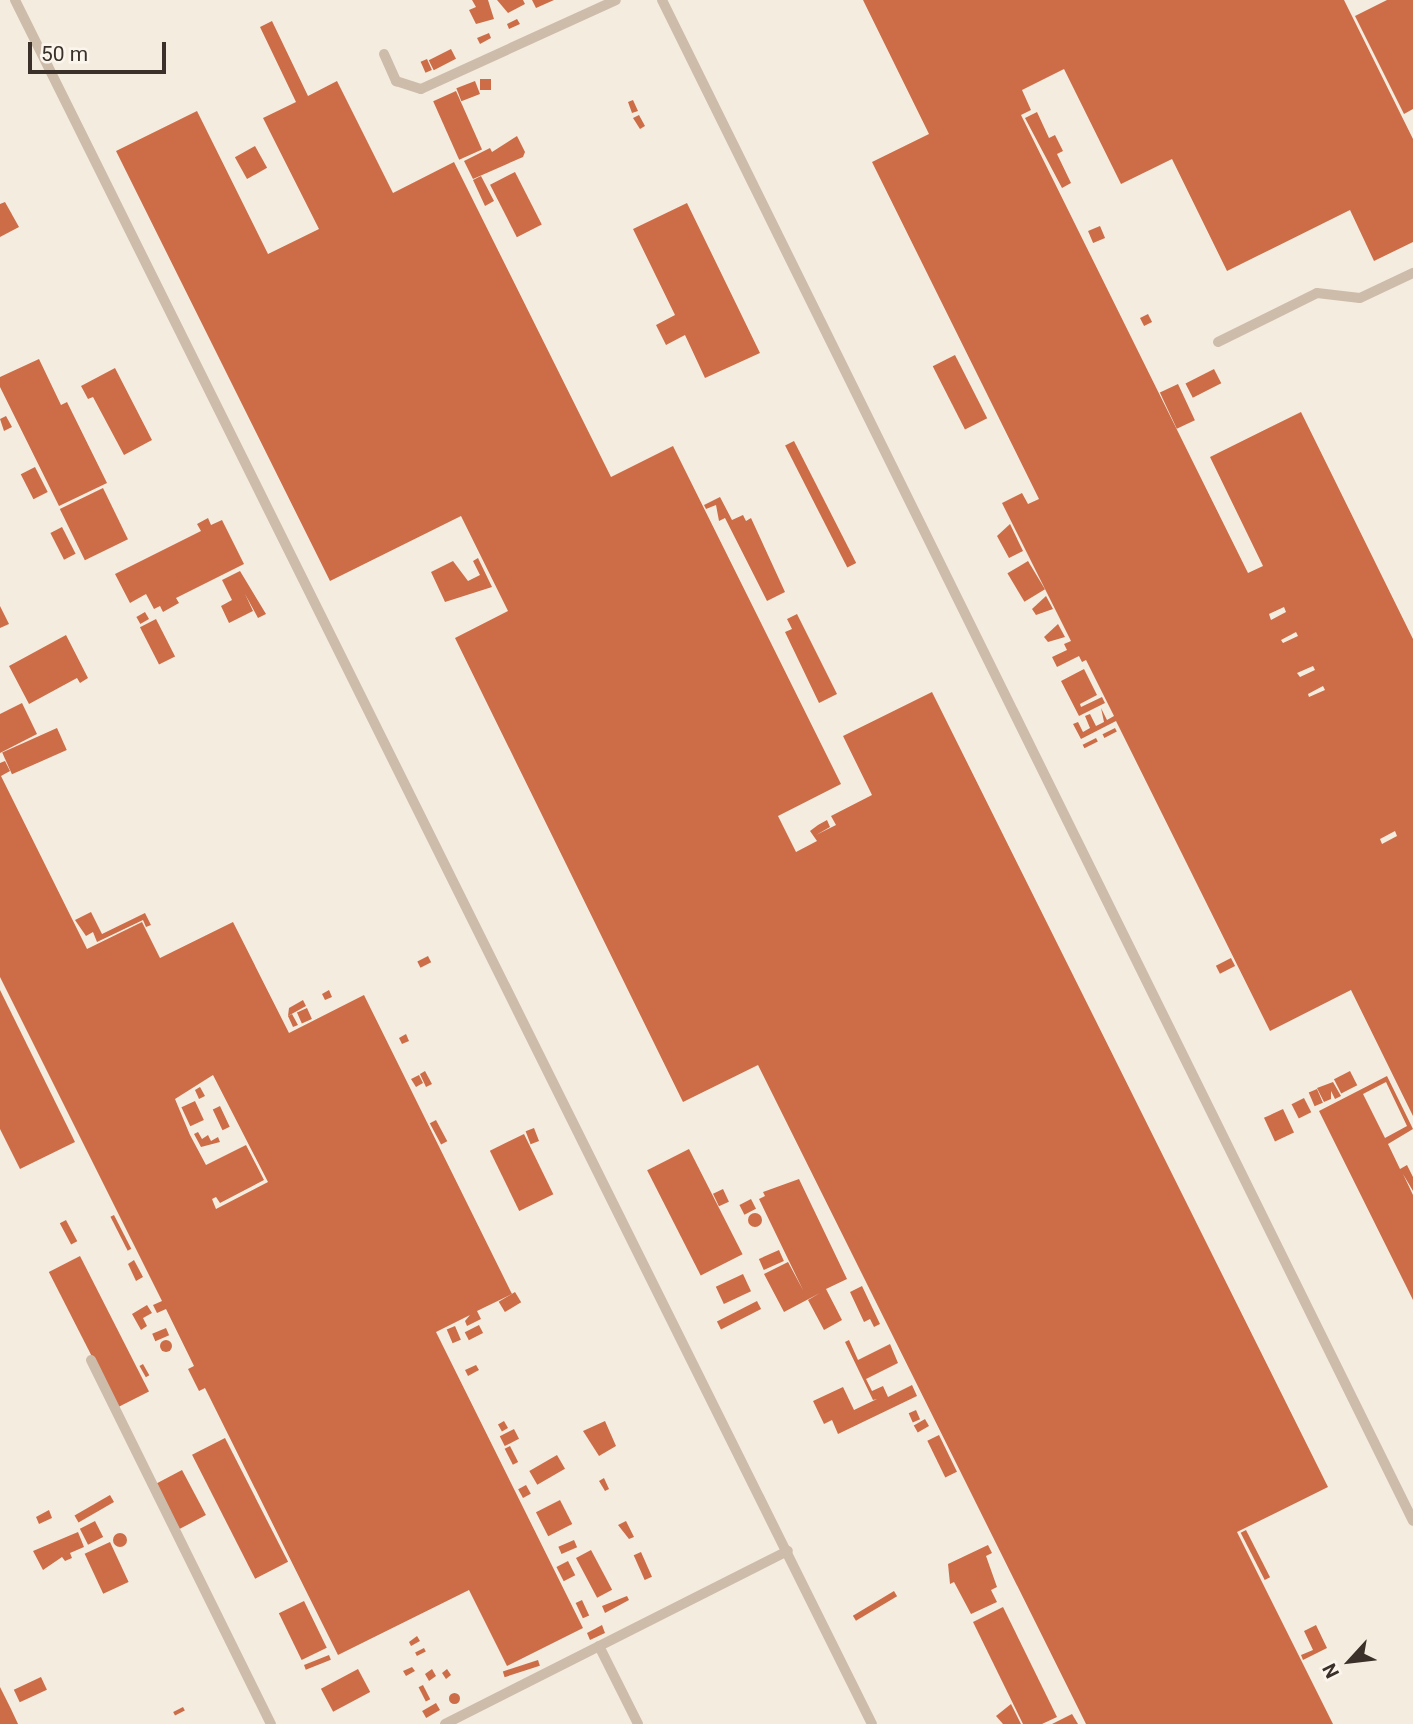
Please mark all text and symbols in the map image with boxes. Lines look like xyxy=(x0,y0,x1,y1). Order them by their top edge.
scale bar xyxy=(32,28,170,72)
text: 50 m xyxy=(41,42,88,66)
north arrow xyxy=(1315,1626,1385,1696)
text: N xyxy=(1318,1660,1344,1682)

